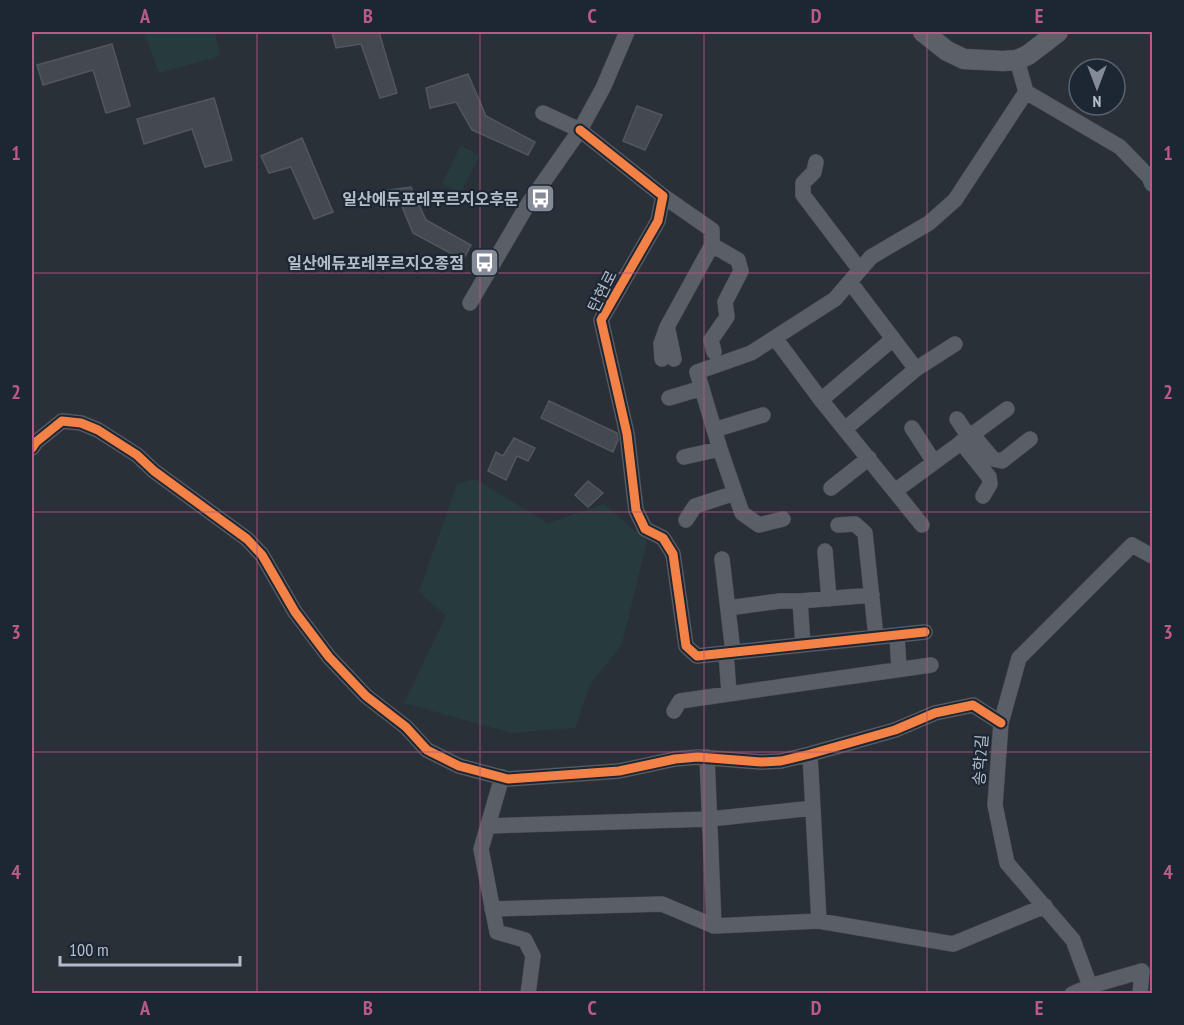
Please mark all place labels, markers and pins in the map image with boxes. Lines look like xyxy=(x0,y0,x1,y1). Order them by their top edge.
bus stop icon: 일산에듀포레푸르지오후문 xyxy=(524,183,556,215)
place label: 일산에듀포레푸르지오후문 xyxy=(342,189,519,209)
bus stop icon: 일산에듀포레푸르지오종점 xyxy=(469,247,501,279)
place label: 일산에듀포레푸르지오종점 xyxy=(287,253,464,273)

